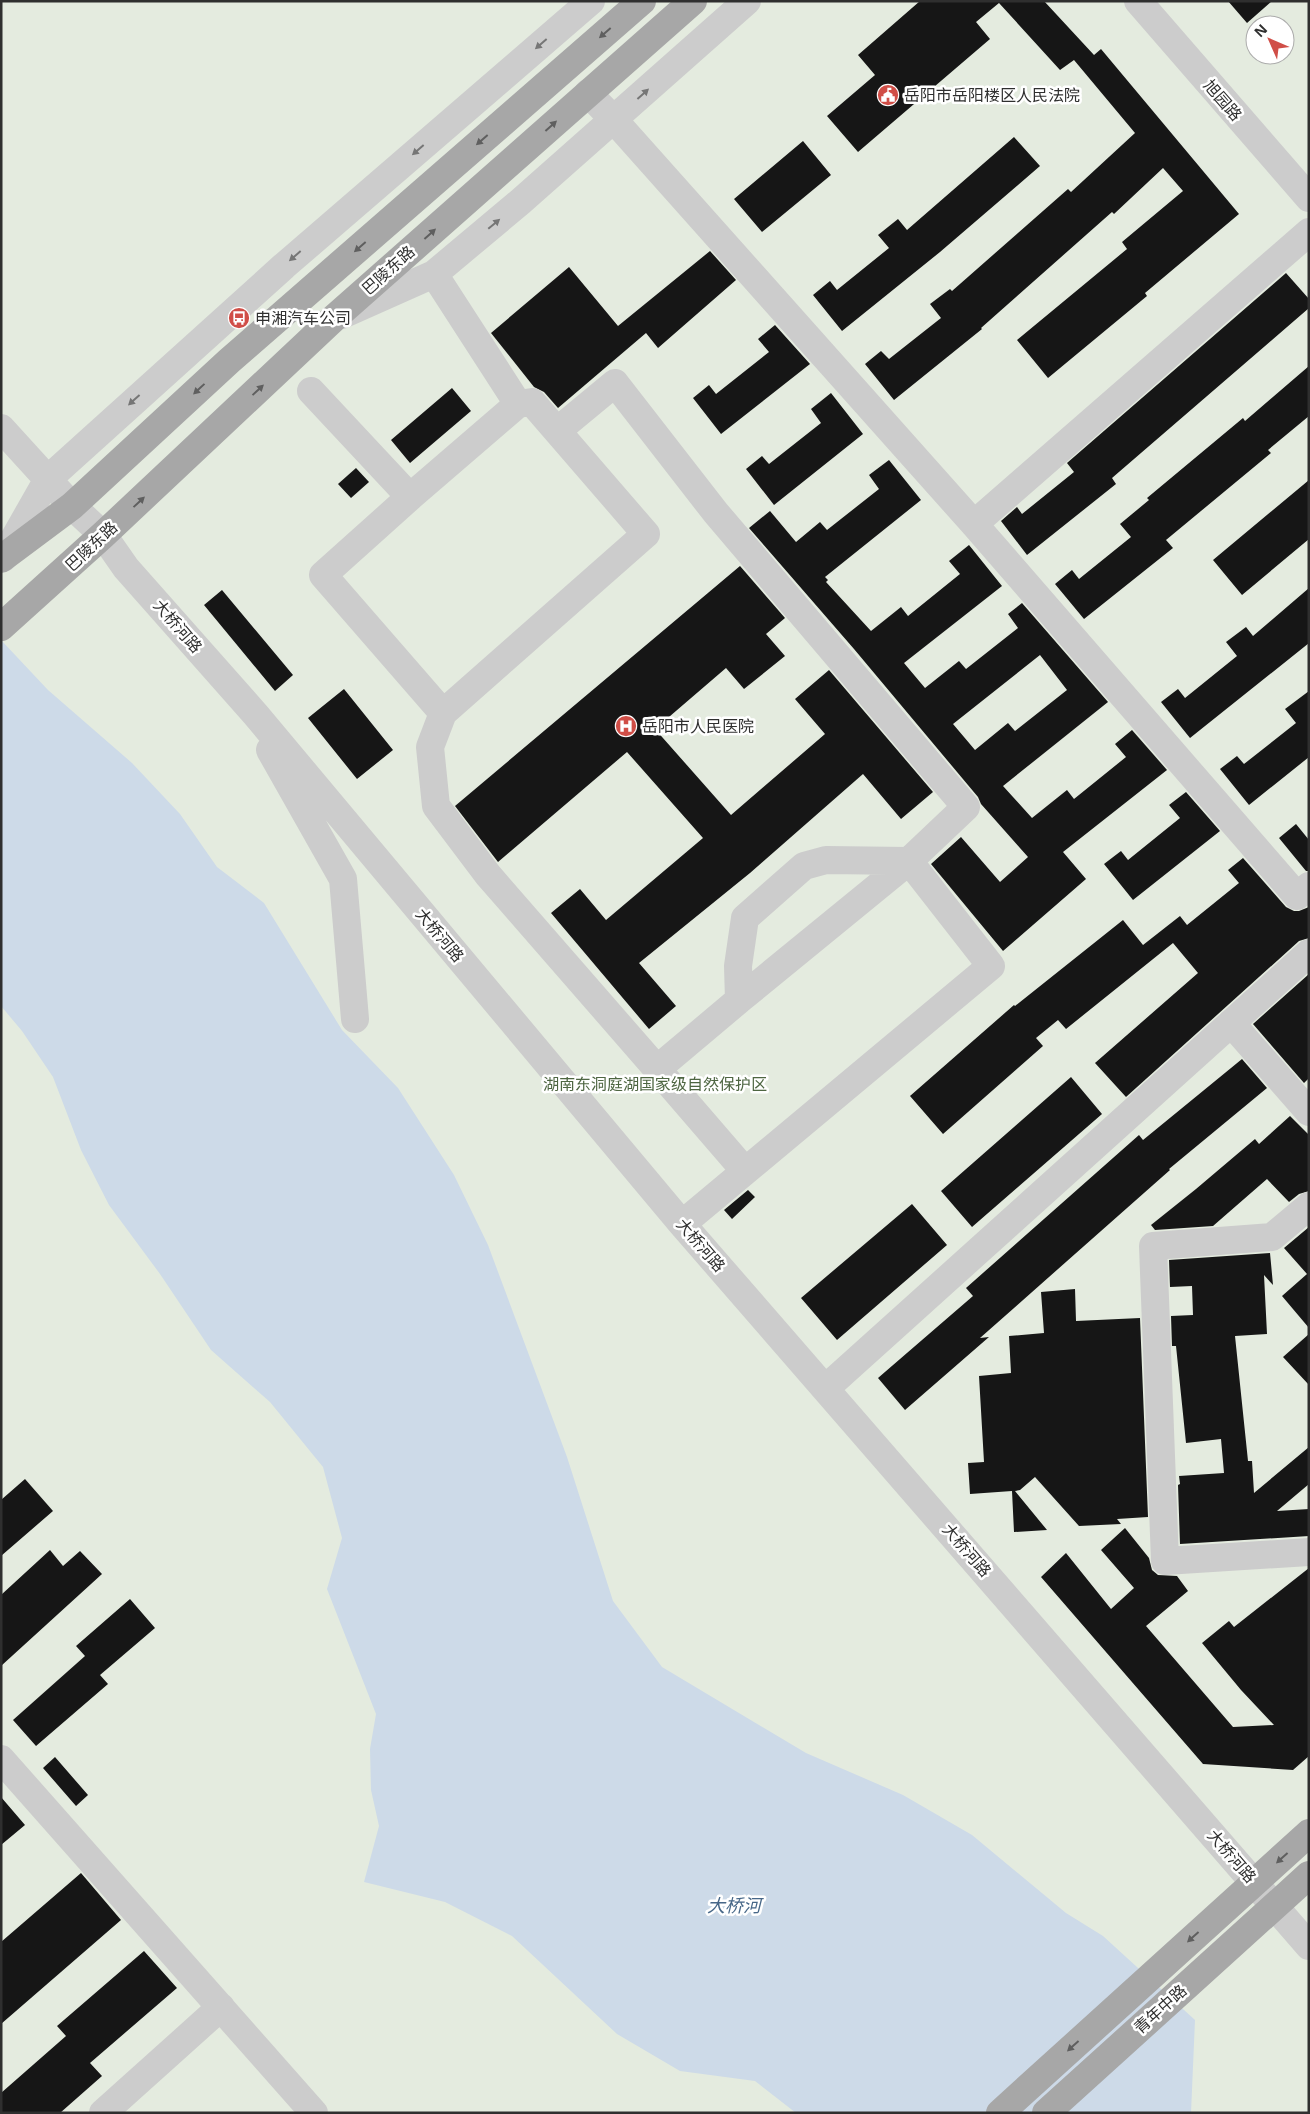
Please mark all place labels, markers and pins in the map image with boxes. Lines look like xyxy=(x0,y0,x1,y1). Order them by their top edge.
public building icon: 岳阳市岳阳楼区人民法院 xyxy=(876,83,900,107)
place label: 岳阳市岳阳楼区人民法院 xyxy=(904,84,1080,106)
bus stop icon: 申湘汽车公司 xyxy=(227,306,251,330)
place label: 申湘汽车公司 xyxy=(255,307,351,329)
hospital icon: 岳阳市人民医院 xyxy=(614,714,638,738)
place label: 岳阳市人民医院 xyxy=(642,715,754,737)

